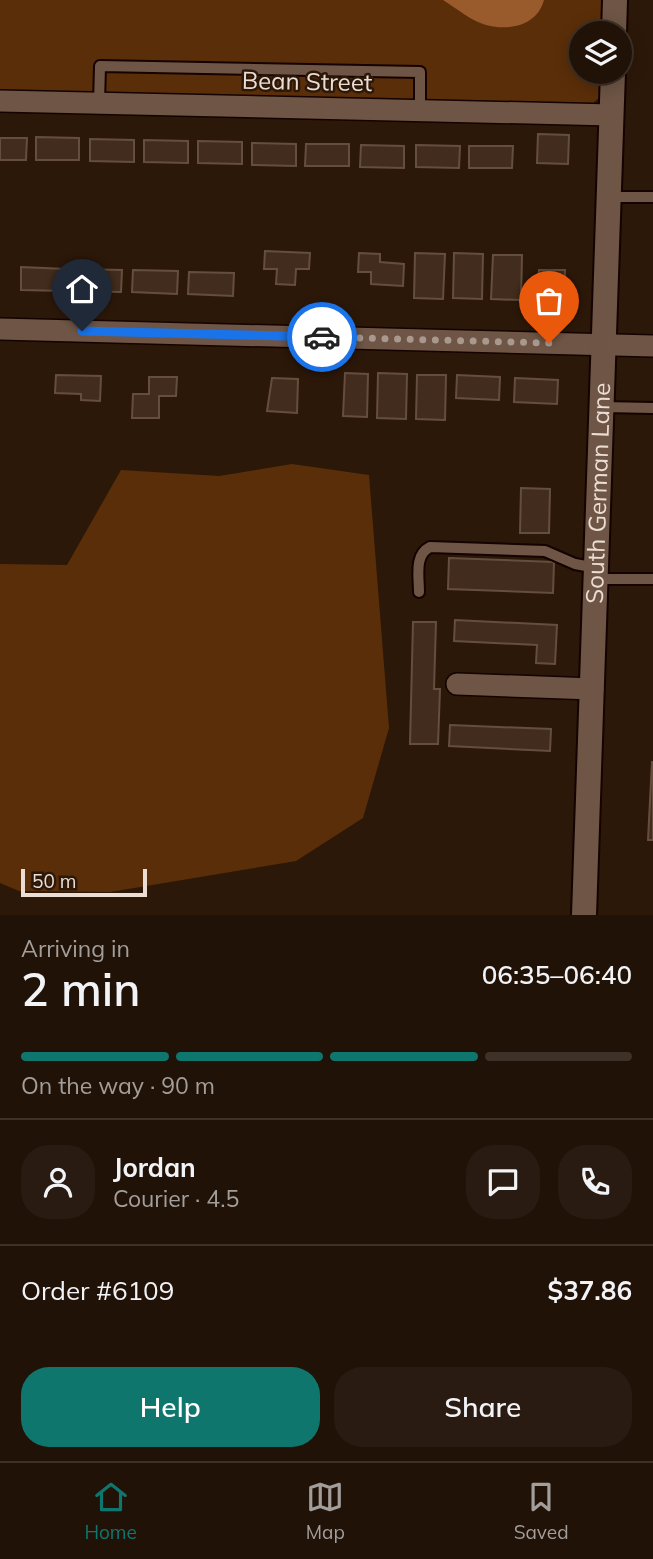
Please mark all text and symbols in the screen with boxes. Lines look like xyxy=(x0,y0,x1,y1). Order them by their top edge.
map controls xyxy=(569,21,632,84)
button: layers xyxy=(569,21,632,84)
street label: Bean Street xyxy=(242,65,373,97)
pin xyxy=(52,259,112,331)
icon: home xyxy=(63,270,101,308)
pin xyxy=(519,271,579,343)
icon: bag xyxy=(530,282,568,320)
courier xyxy=(287,302,357,372)
icon: car xyxy=(303,318,341,356)
street label: South German Lane xyxy=(579,382,616,604)
scale bar xyxy=(21,866,147,898)
text: 50 m xyxy=(32,869,76,893)
text: Arriving in xyxy=(21,934,130,963)
text: 06:35–06:40 xyxy=(482,958,632,991)
text: 2 min xyxy=(21,960,140,1018)
text: On the way · 90 m xyxy=(21,1071,215,1100)
button: person xyxy=(21,1145,95,1219)
button: chat xyxy=(466,1145,540,1219)
button: phone xyxy=(558,1145,632,1219)
text: Jordan xyxy=(113,1151,196,1184)
text: Courier · 4.5 xyxy=(113,1184,239,1213)
text: Order #6109 xyxy=(21,1274,174,1307)
text: $37.86 xyxy=(548,1274,632,1307)
button: Help xyxy=(21,1367,320,1447)
button: Share xyxy=(334,1367,632,1447)
tab: Home xyxy=(84,1478,137,1544)
tab: Map xyxy=(306,1478,345,1544)
tab: Saved xyxy=(514,1478,569,1544)

